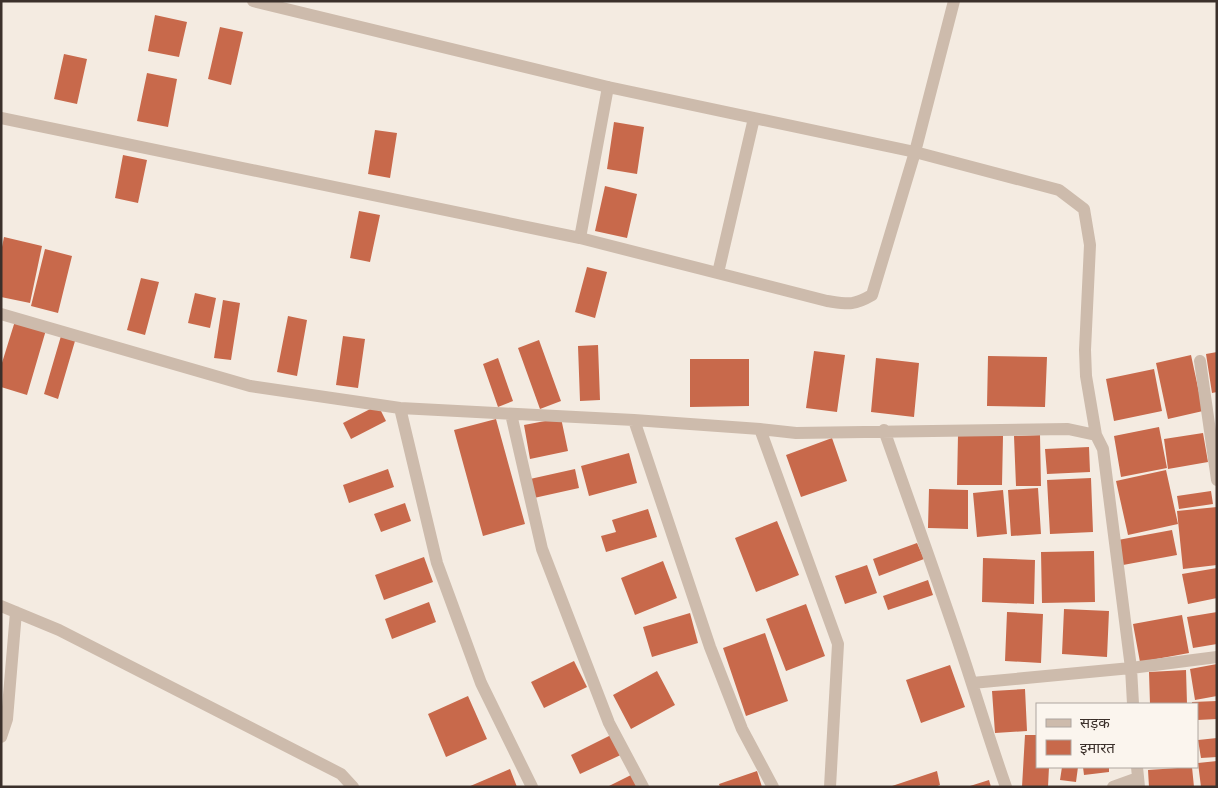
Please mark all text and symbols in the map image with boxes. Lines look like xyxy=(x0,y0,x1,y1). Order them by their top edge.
legend xyxy=(1036,703,1198,768)
text: सड़क xyxy=(1080,714,1110,731)
text: इमारत xyxy=(1080,739,1115,756)

